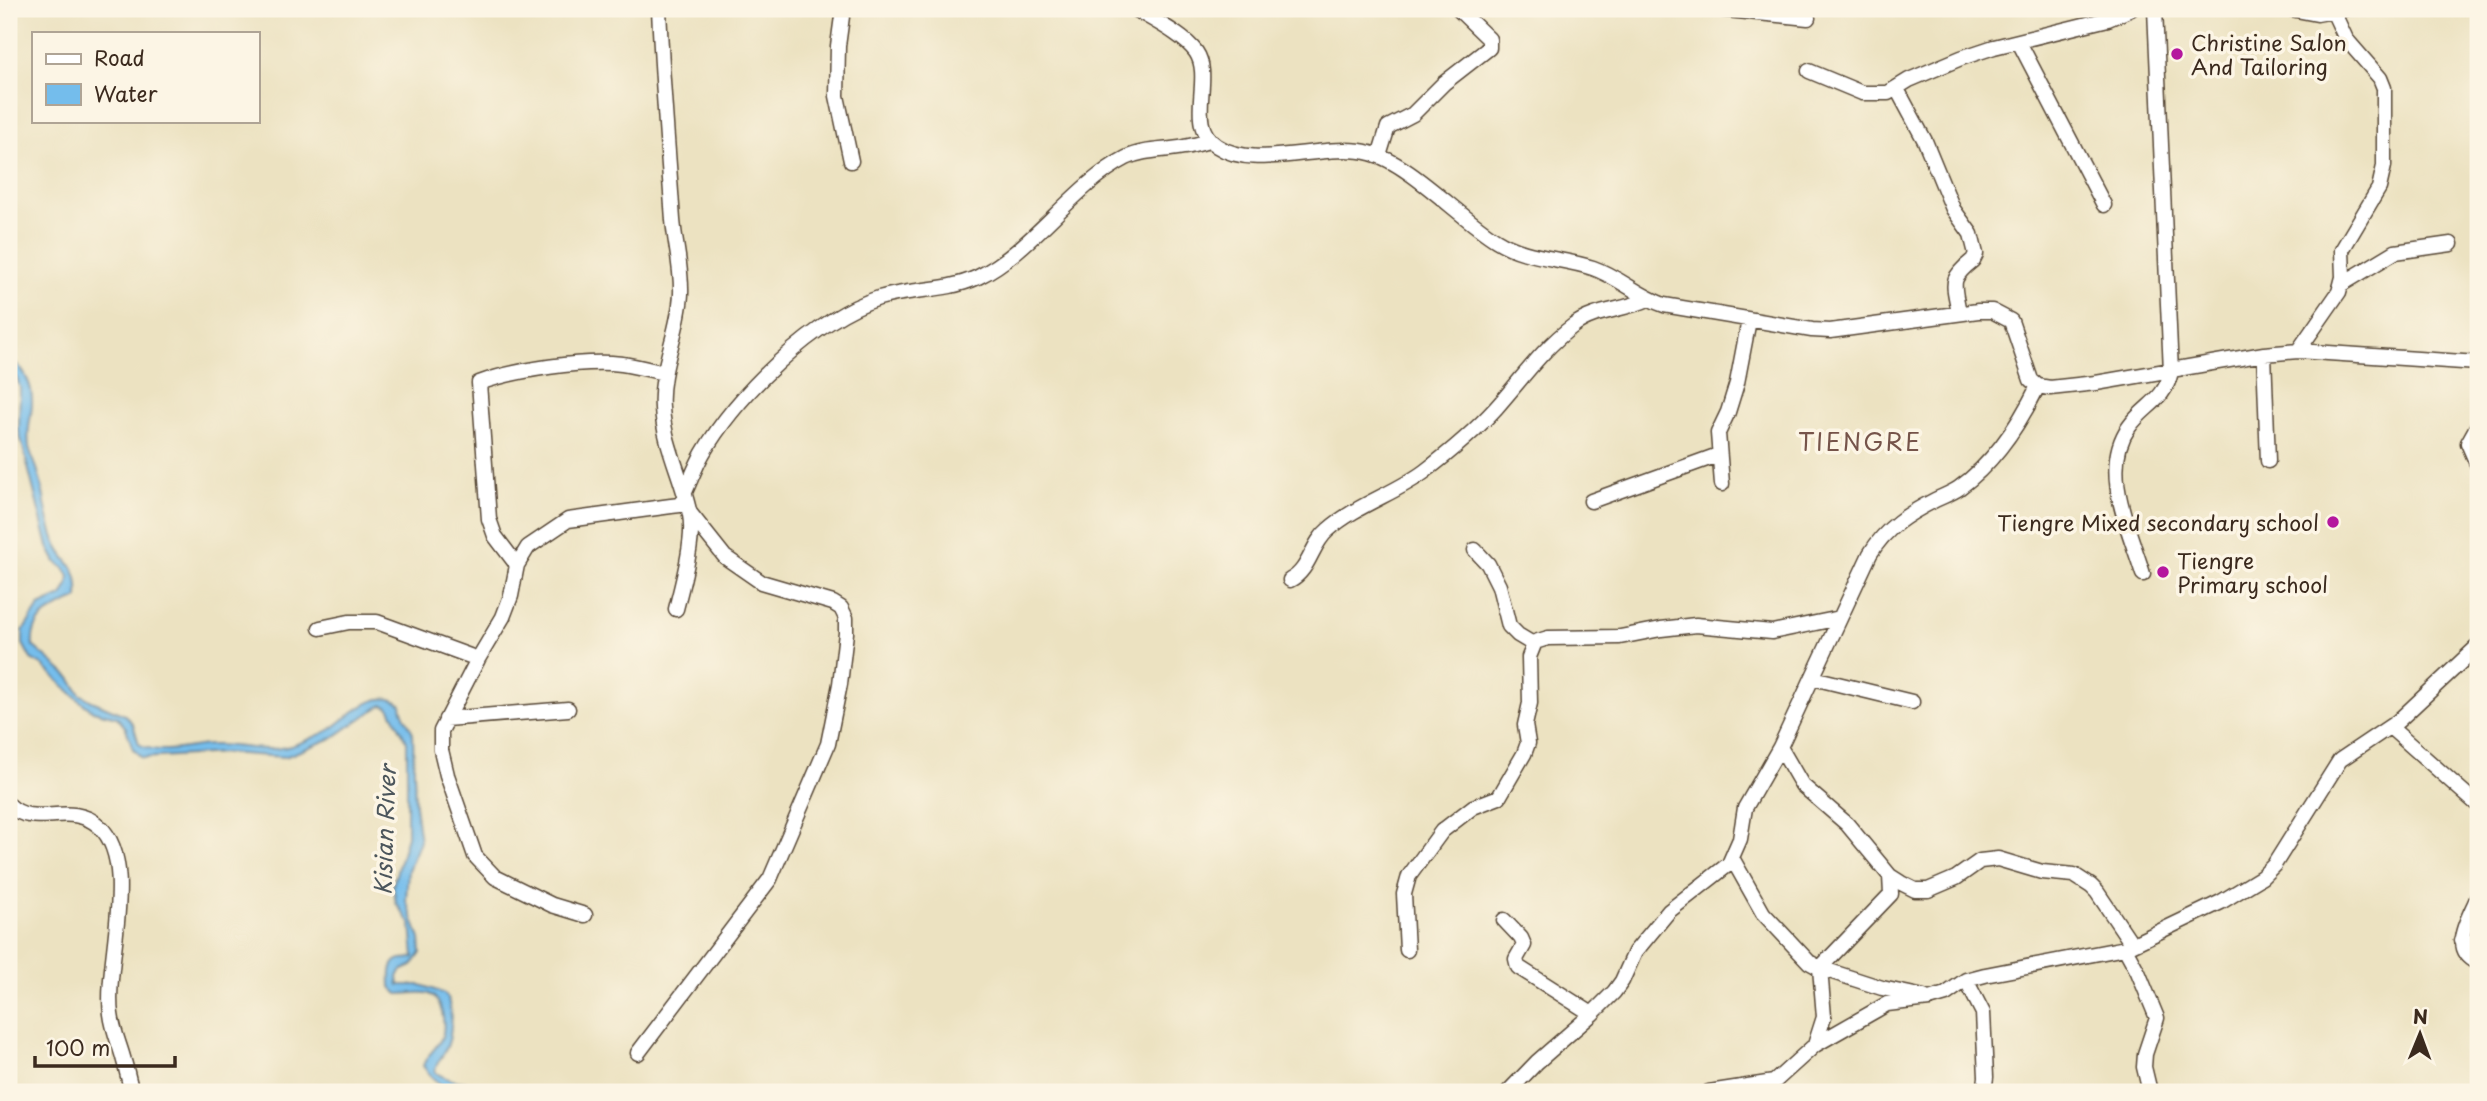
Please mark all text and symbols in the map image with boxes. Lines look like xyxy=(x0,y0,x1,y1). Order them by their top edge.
place label: Christine Salon And Tailoring xyxy=(2191,26,2347,82)
legend xyxy=(32,32,259,122)
text: Road xyxy=(94,41,145,73)
marker: Christine Salon And Tailoring xyxy=(2169,46,2185,62)
text: Water xyxy=(94,77,158,109)
district label: TIENGRE xyxy=(1798,423,1922,459)
place label: Tiengre Mixed secondary school xyxy=(1997,506,2319,538)
marker: Tiengre Mixed secondary school xyxy=(2325,514,2341,530)
place label: Tiengre Primary school xyxy=(2177,544,2328,600)
marker: Tiengre Primary school xyxy=(2155,564,2171,580)
water label: Kisian River xyxy=(364,761,404,895)
north arrow xyxy=(2386,1000,2456,1070)
text: N xyxy=(2413,1002,2428,1030)
scale bar xyxy=(35,1024,175,1068)
text: 100 m xyxy=(46,1031,110,1063)

